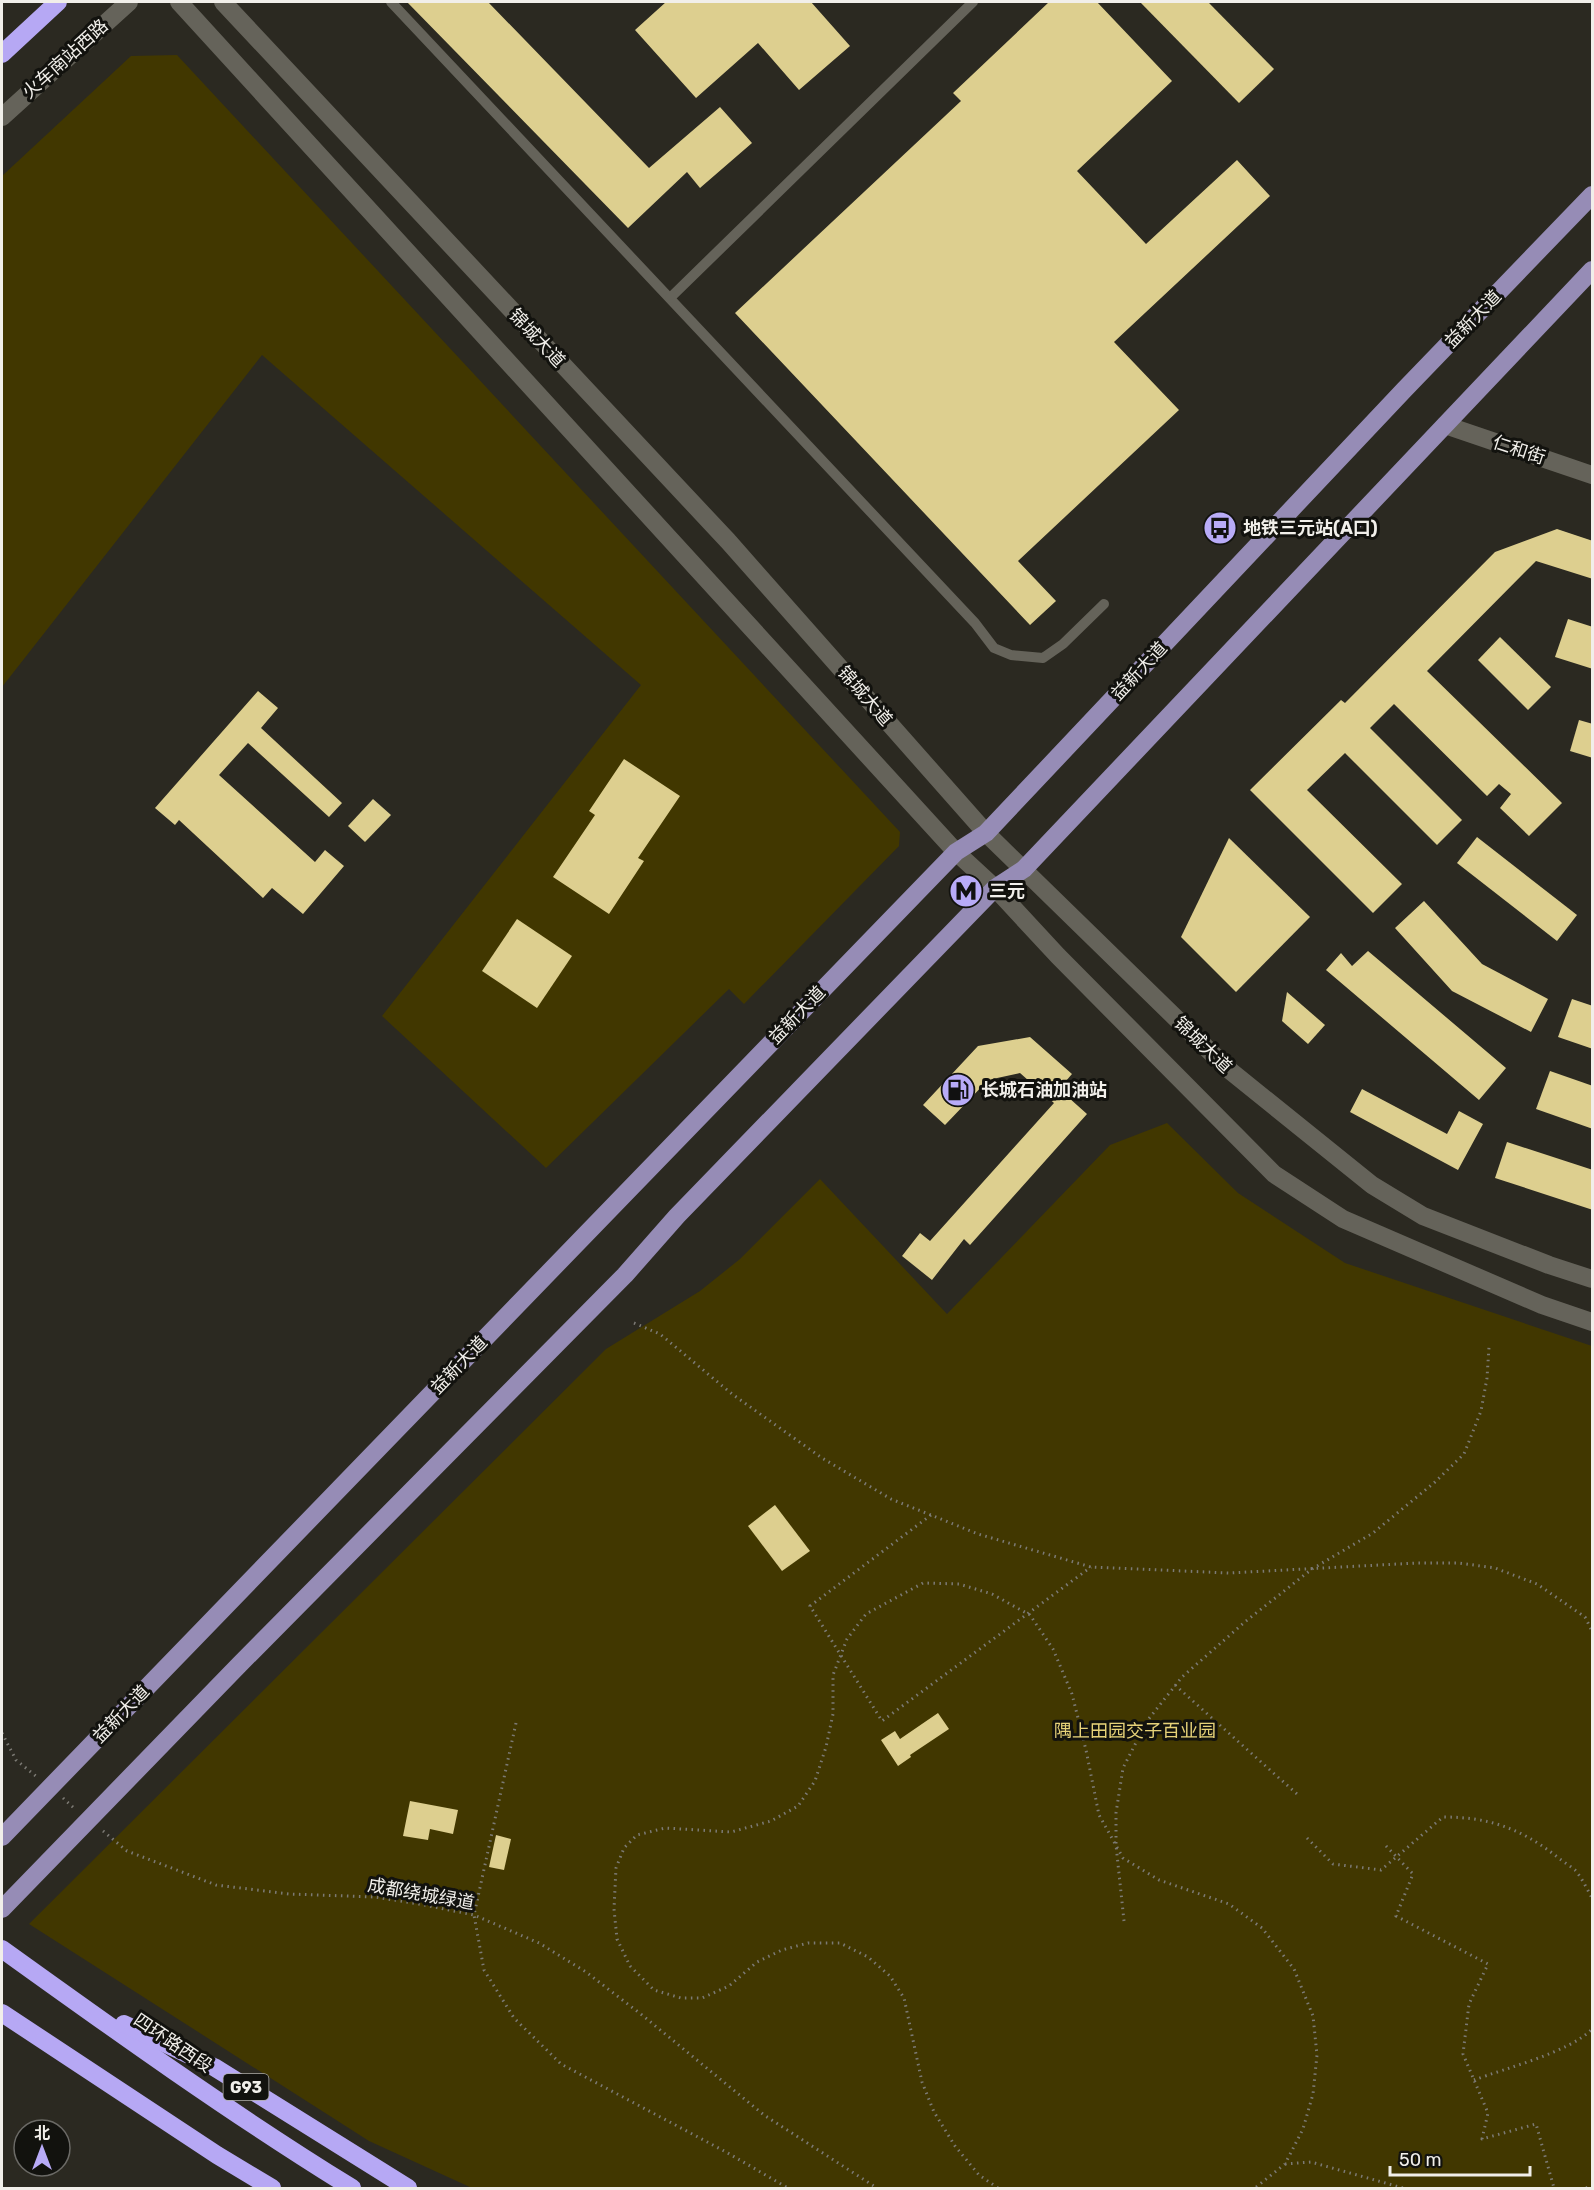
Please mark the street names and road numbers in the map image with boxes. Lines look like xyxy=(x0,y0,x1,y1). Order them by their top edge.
street label: 火车南站西路 xyxy=(18,15,112,103)
street label: 益新大道 xyxy=(1440,285,1506,353)
street label: 锦城大道 xyxy=(504,304,570,372)
street label: 仁和街 xyxy=(1490,431,1548,469)
street label: 益新大道 xyxy=(1106,637,1172,705)
street label: 锦城大道 xyxy=(833,662,897,730)
street label: 益新大道 xyxy=(764,981,830,1049)
street label: 锦城大道 xyxy=(1169,1012,1237,1078)
street label: 益新大道 xyxy=(426,1331,492,1399)
street label: 益新大道 xyxy=(88,1680,154,1748)
street label: 成都绕城绿道 xyxy=(366,1874,476,1914)
street label: 四环路西段 xyxy=(130,2009,216,2077)
road number: G93 xyxy=(224,2074,268,2100)

